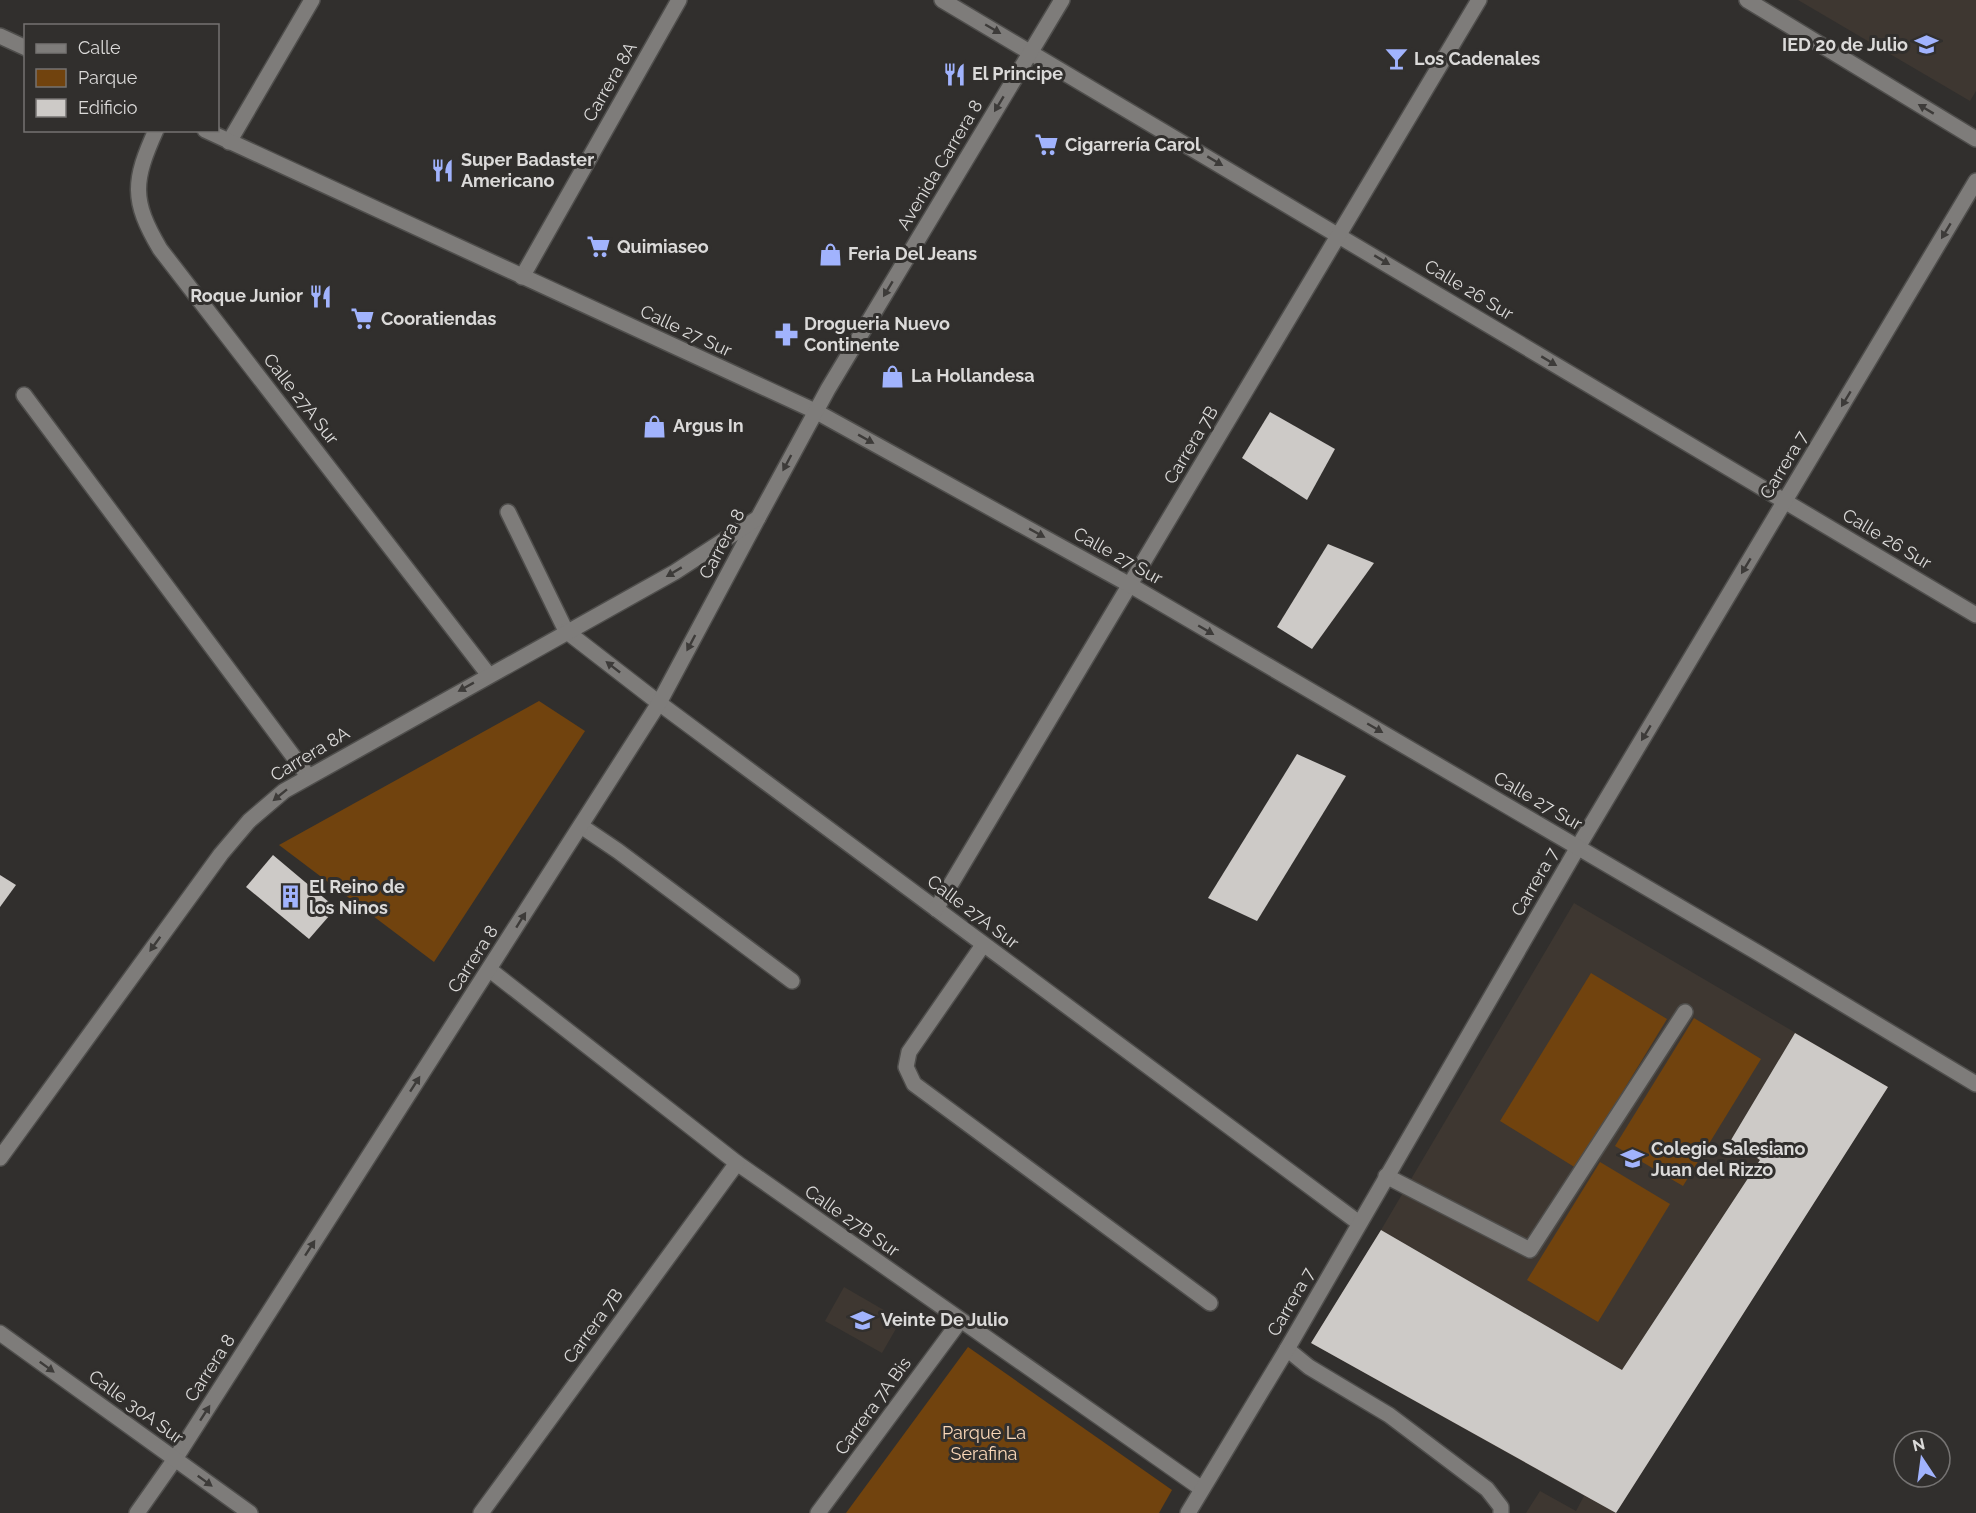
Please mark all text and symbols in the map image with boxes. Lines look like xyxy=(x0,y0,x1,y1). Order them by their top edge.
legend xyxy=(24,24,219,132)
one-way arrow xyxy=(984,24,1001,34)
school or university icon: IED 20 de Julio xyxy=(1913,32,1939,58)
place label: IED 20 de Julio xyxy=(1782,34,1908,55)
text: Calle xyxy=(78,37,121,58)
street label: Carrera 8A xyxy=(578,38,641,125)
bar icon: Los Cadenales xyxy=(1383,46,1409,72)
place label: Los Cadenales xyxy=(1414,48,1540,69)
restaurant icon: El Principe xyxy=(941,61,967,87)
place label: El Principe xyxy=(972,63,1063,84)
text: Parque xyxy=(78,67,138,88)
street label: Avenida Carrera 8 xyxy=(892,96,987,234)
one-way arrow xyxy=(994,96,1004,113)
text: Edificio xyxy=(78,97,138,118)
one-way arrow xyxy=(1918,103,1934,114)
supermarket icon: Cigarrería Carol xyxy=(1034,132,1060,158)
place label: Cigarrería Carol xyxy=(1065,134,1201,155)
place label: Super Badaster Americano xyxy=(461,149,594,191)
one-way arrow xyxy=(1207,155,1223,166)
restaurant icon: Super Badaster Americano xyxy=(430,157,456,183)
one-way arrow xyxy=(1941,223,1951,240)
supermarket icon: Quimiaseo xyxy=(586,234,612,260)
place label: Quimiaseo xyxy=(617,236,709,257)
shop icon: Feria Del Jeans xyxy=(817,241,843,267)
place label: Feria Del Jeans xyxy=(848,243,977,264)
one-way arrow xyxy=(1374,255,1390,266)
street label: Calle 26 Sur xyxy=(1421,255,1518,325)
one-way arrow xyxy=(882,281,893,297)
restaurant icon: Roque Junior xyxy=(308,283,334,309)
place label: Roque Junior xyxy=(190,285,303,306)
street label: Calle 27 Sur xyxy=(637,300,736,361)
supermarket icon: Cooratiendas xyxy=(350,306,376,332)
place label: Cooratiendas xyxy=(381,308,496,329)
place label: Drogueria Nuevo Continente xyxy=(804,313,950,355)
pharmacy icon: Drogueria Nuevo Continente xyxy=(773,321,799,347)
street label: Calle 27A Sur xyxy=(259,349,344,449)
one-way arrow xyxy=(1541,355,1557,366)
shop icon: La Hollandesa xyxy=(880,363,906,389)
place label: La Hollandesa xyxy=(911,365,1035,386)
one-way arrow xyxy=(1841,391,1852,407)
street label: Carrera 7B xyxy=(1159,402,1222,488)
shop icon: Argus In xyxy=(642,413,668,439)
place label: Argus In xyxy=(673,415,744,436)
street label: Carrera 7 xyxy=(1755,427,1812,502)
one-way arrow xyxy=(858,434,875,444)
one-way arrow xyxy=(782,454,792,471)
street label: Calle 26 Sur xyxy=(1839,504,1936,574)
street label: Carrera 8 xyxy=(694,505,749,582)
street label: Calle 27 Sur xyxy=(1070,522,1167,589)
one-way arrow xyxy=(1029,528,1046,538)
one-way arrow xyxy=(1741,558,1752,574)
one-way arrow xyxy=(666,567,682,578)
one-way arrow xyxy=(1198,624,1214,635)
one-way arrow xyxy=(686,635,696,652)
one-way arrow xyxy=(605,661,621,674)
one-way arrow xyxy=(457,682,474,692)
street label: Carrera 8A xyxy=(266,722,353,785)
one-way arrow xyxy=(1367,723,1383,734)
one-way arrow xyxy=(1641,725,1652,741)
street label: Calle 27 Sur xyxy=(1490,767,1587,835)
one-way arrow xyxy=(273,788,288,801)
street label: Carrera 7 xyxy=(1507,844,1563,920)
street label: Calle 27A Sur xyxy=(923,870,1024,953)
place label: El Reino de los Ninos xyxy=(309,876,405,918)
building icon: El Reino de los Ninos xyxy=(278,884,304,910)
one-way arrow xyxy=(515,912,526,928)
street label: Carrera 8 xyxy=(443,921,502,996)
one-way arrow xyxy=(149,936,161,952)
one-way arrow xyxy=(410,1076,421,1092)
place label: Colegio Salesiano Juan del Rizzo xyxy=(1651,1138,1805,1180)
school or university icon: Colegio Salesiano Juan del Rizzo xyxy=(1620,1146,1646,1172)
street label: Calle 27B Sur xyxy=(801,1180,904,1261)
one-way arrow xyxy=(305,1240,316,1257)
street label: Carrera 7 xyxy=(1263,1264,1319,1340)
street label: Carrera 7B xyxy=(558,1284,627,1367)
school or university icon: Veinte De Julio xyxy=(850,1307,876,1333)
place label: Veinte De Julio xyxy=(881,1309,1009,1330)
street label: Carrera 8 xyxy=(180,1330,239,1405)
street label: Carrera 7A Bis xyxy=(830,1353,915,1459)
one-way arrow xyxy=(39,1361,55,1373)
street label: Calle 30A Sur xyxy=(85,1365,188,1448)
one-way arrow xyxy=(199,1405,211,1421)
park label: Parque La Serafina xyxy=(942,1422,1026,1464)
north arrow xyxy=(1892,1429,1952,1489)
text: N xyxy=(1911,1434,1927,1456)
one-way arrow xyxy=(197,1475,213,1487)

